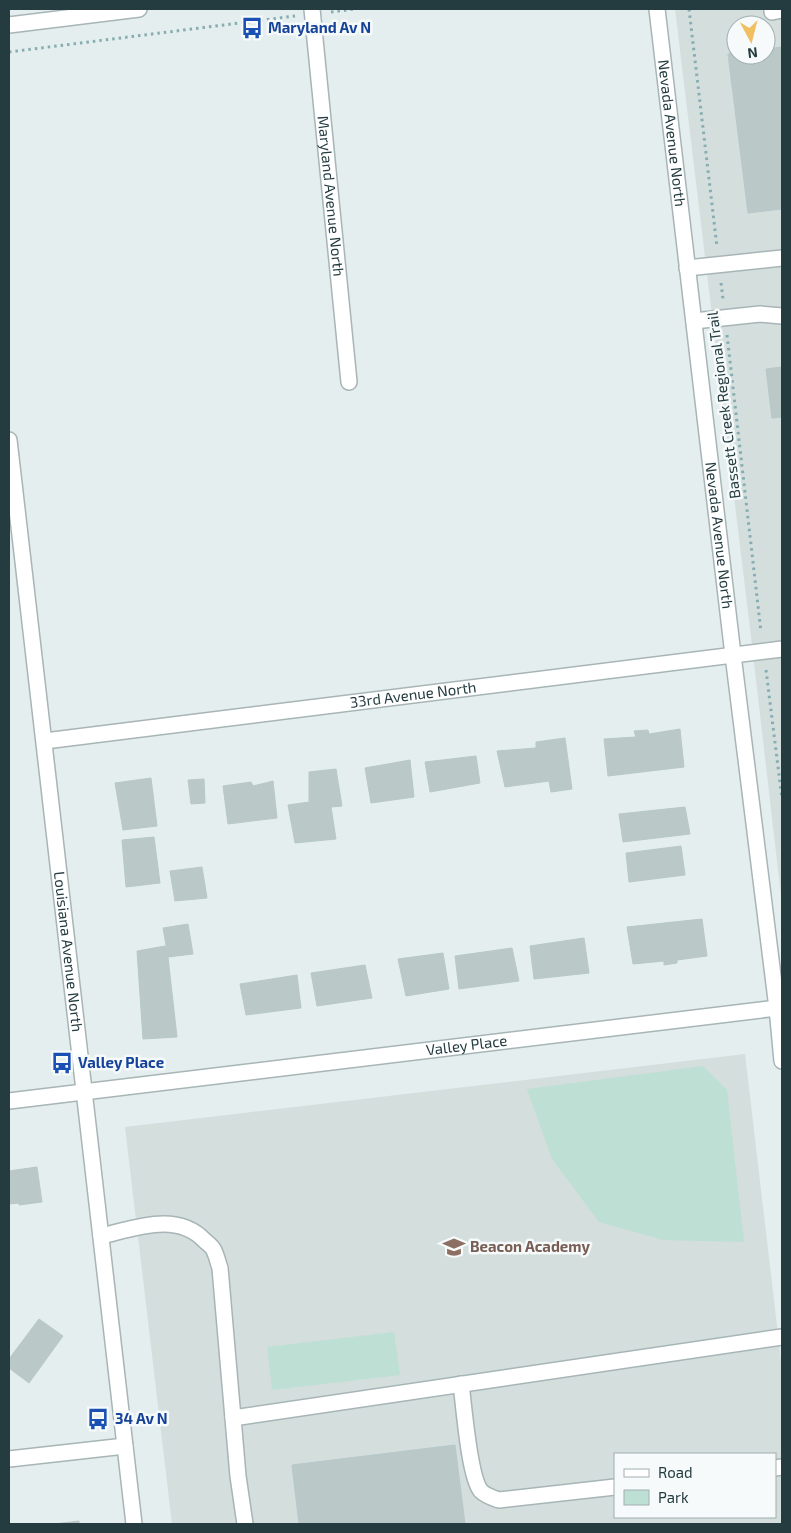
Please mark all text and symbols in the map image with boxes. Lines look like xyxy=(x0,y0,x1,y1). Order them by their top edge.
bus stop icon: Maryland Av N xyxy=(239,15,265,41)
north arrow xyxy=(726,15,776,65)
place label: Maryland Av N xyxy=(268,18,371,37)
text: N xyxy=(747,44,759,62)
street label: Nevada Avenue North xyxy=(655,59,690,207)
street label: Maryland Avenue North xyxy=(315,115,348,277)
street label: Bassett Creek Regional Trail xyxy=(703,310,743,500)
street label: Nevada Avenue North xyxy=(702,461,737,610)
street label: 33rd Avenue North xyxy=(349,677,477,711)
street label: Louisiana Avenue North xyxy=(51,870,87,1033)
street label: Valley Place xyxy=(425,1031,508,1058)
bus stop icon: Valley Place xyxy=(49,1050,75,1076)
place label: Valley Place xyxy=(78,1053,164,1072)
school or university icon: Beacon Academy xyxy=(441,1234,467,1260)
place label: Beacon Academy xyxy=(470,1237,591,1256)
bus stop icon: 34 Av N xyxy=(85,1406,111,1432)
place label: 34 Av N xyxy=(115,1409,168,1427)
legend xyxy=(614,1453,776,1518)
text: Road xyxy=(658,1463,693,1481)
text: Park xyxy=(658,1488,689,1506)

